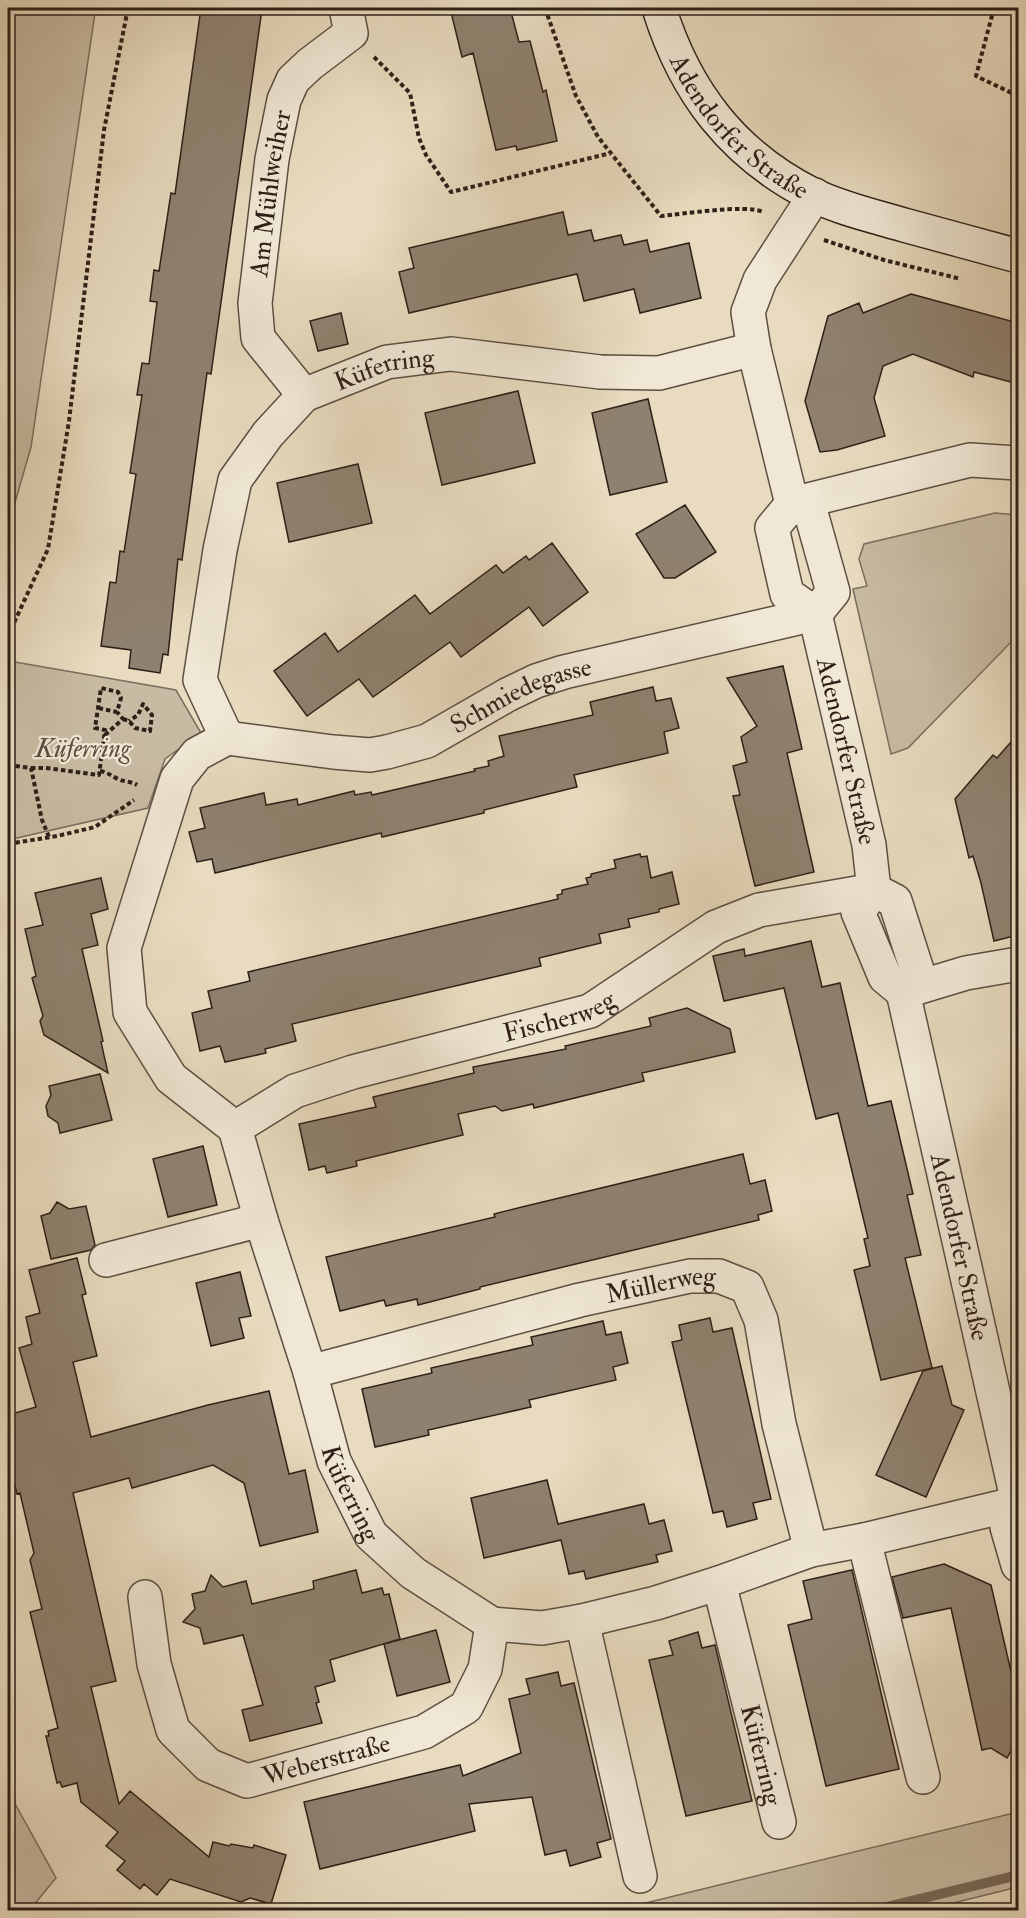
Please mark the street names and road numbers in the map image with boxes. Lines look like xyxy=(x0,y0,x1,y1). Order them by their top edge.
street label: Adendorfer Straße xyxy=(662,49,814,207)
street label: Am Mühlweiher xyxy=(243,107,299,280)
street label: Küferring xyxy=(330,341,437,398)
street label: Schmiedegasse xyxy=(445,651,595,741)
street label: Adendorfer Straße xyxy=(808,654,883,848)
street label: Fischerweg xyxy=(500,983,623,1050)
street label: Adendorfer Straße xyxy=(923,1149,996,1344)
street label: Müllerweg xyxy=(603,1261,717,1311)
street label: Küferring xyxy=(314,1442,387,1548)
street label: Küferring xyxy=(733,1701,789,1810)
street label: Weberstraße xyxy=(258,1727,394,1793)

